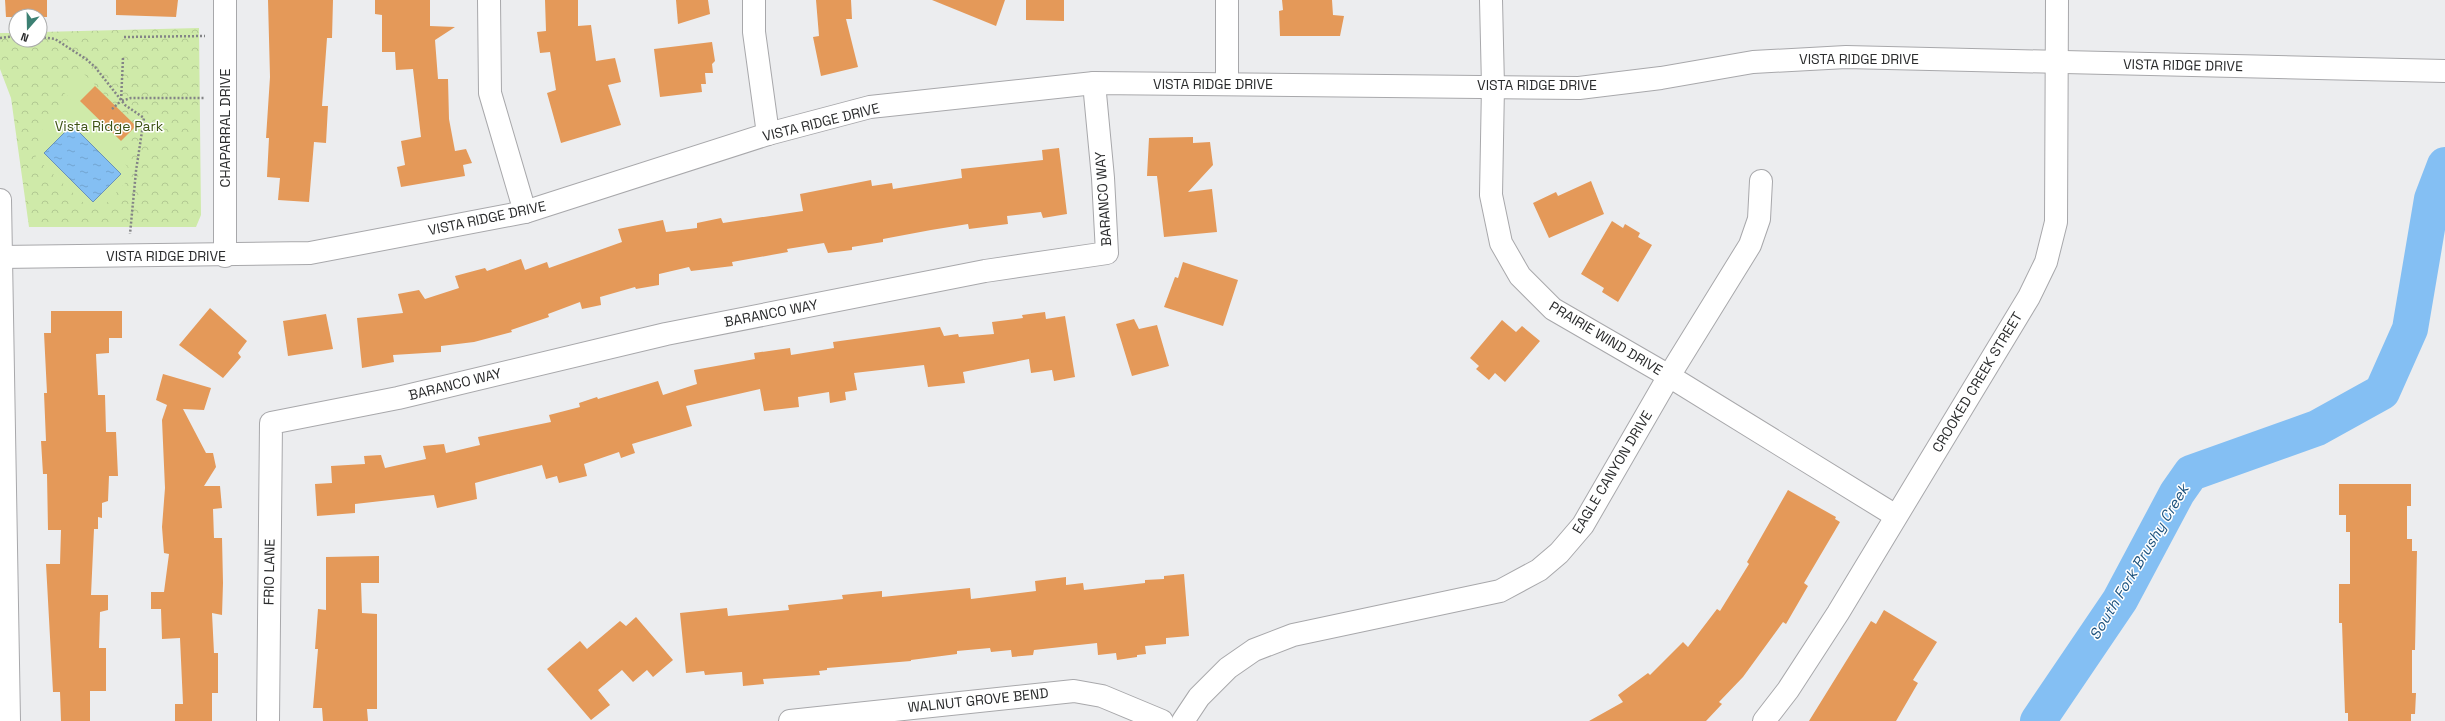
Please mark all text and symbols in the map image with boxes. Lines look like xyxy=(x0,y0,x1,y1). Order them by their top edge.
north arrow xyxy=(8,8,48,48)
text: N xyxy=(19,30,30,45)
street label: VISTA RIDGE DRIVE xyxy=(1799,50,1919,68)
street label: VISTA RIDGE DRIVE xyxy=(2123,55,2243,75)
street label: CHAPARRAL DRIVE xyxy=(216,68,234,187)
street label: VISTA RIDGE DRIVE xyxy=(1153,75,1273,93)
street label: VISTA RIDGE DRIVE xyxy=(1477,76,1597,94)
street label: VISTA RIDGE DRIVE xyxy=(761,99,881,145)
park label: Vista Ridge Park xyxy=(55,117,164,135)
street label: BARANCO WAY xyxy=(1091,151,1115,247)
street label: VISTA RIDGE DRIVE xyxy=(426,197,548,239)
street label: VISTA RIDGE DRIVE xyxy=(106,247,226,265)
street label: BARANCO WAY xyxy=(723,295,820,331)
street label: PRAIRIE WIND DRIVE xyxy=(1546,297,1666,379)
street label: CROOKED CREEK STREET xyxy=(1928,308,2026,456)
street label: BARANCO WAY xyxy=(407,364,504,404)
street label: EAGLE CANYON DRIVE xyxy=(1568,407,1656,537)
water label: South Fork Brushy Creek xyxy=(2085,479,2194,643)
street label: FRIO LANE xyxy=(259,539,279,605)
street label: WALNUT GROVE BEND xyxy=(907,684,1049,716)

